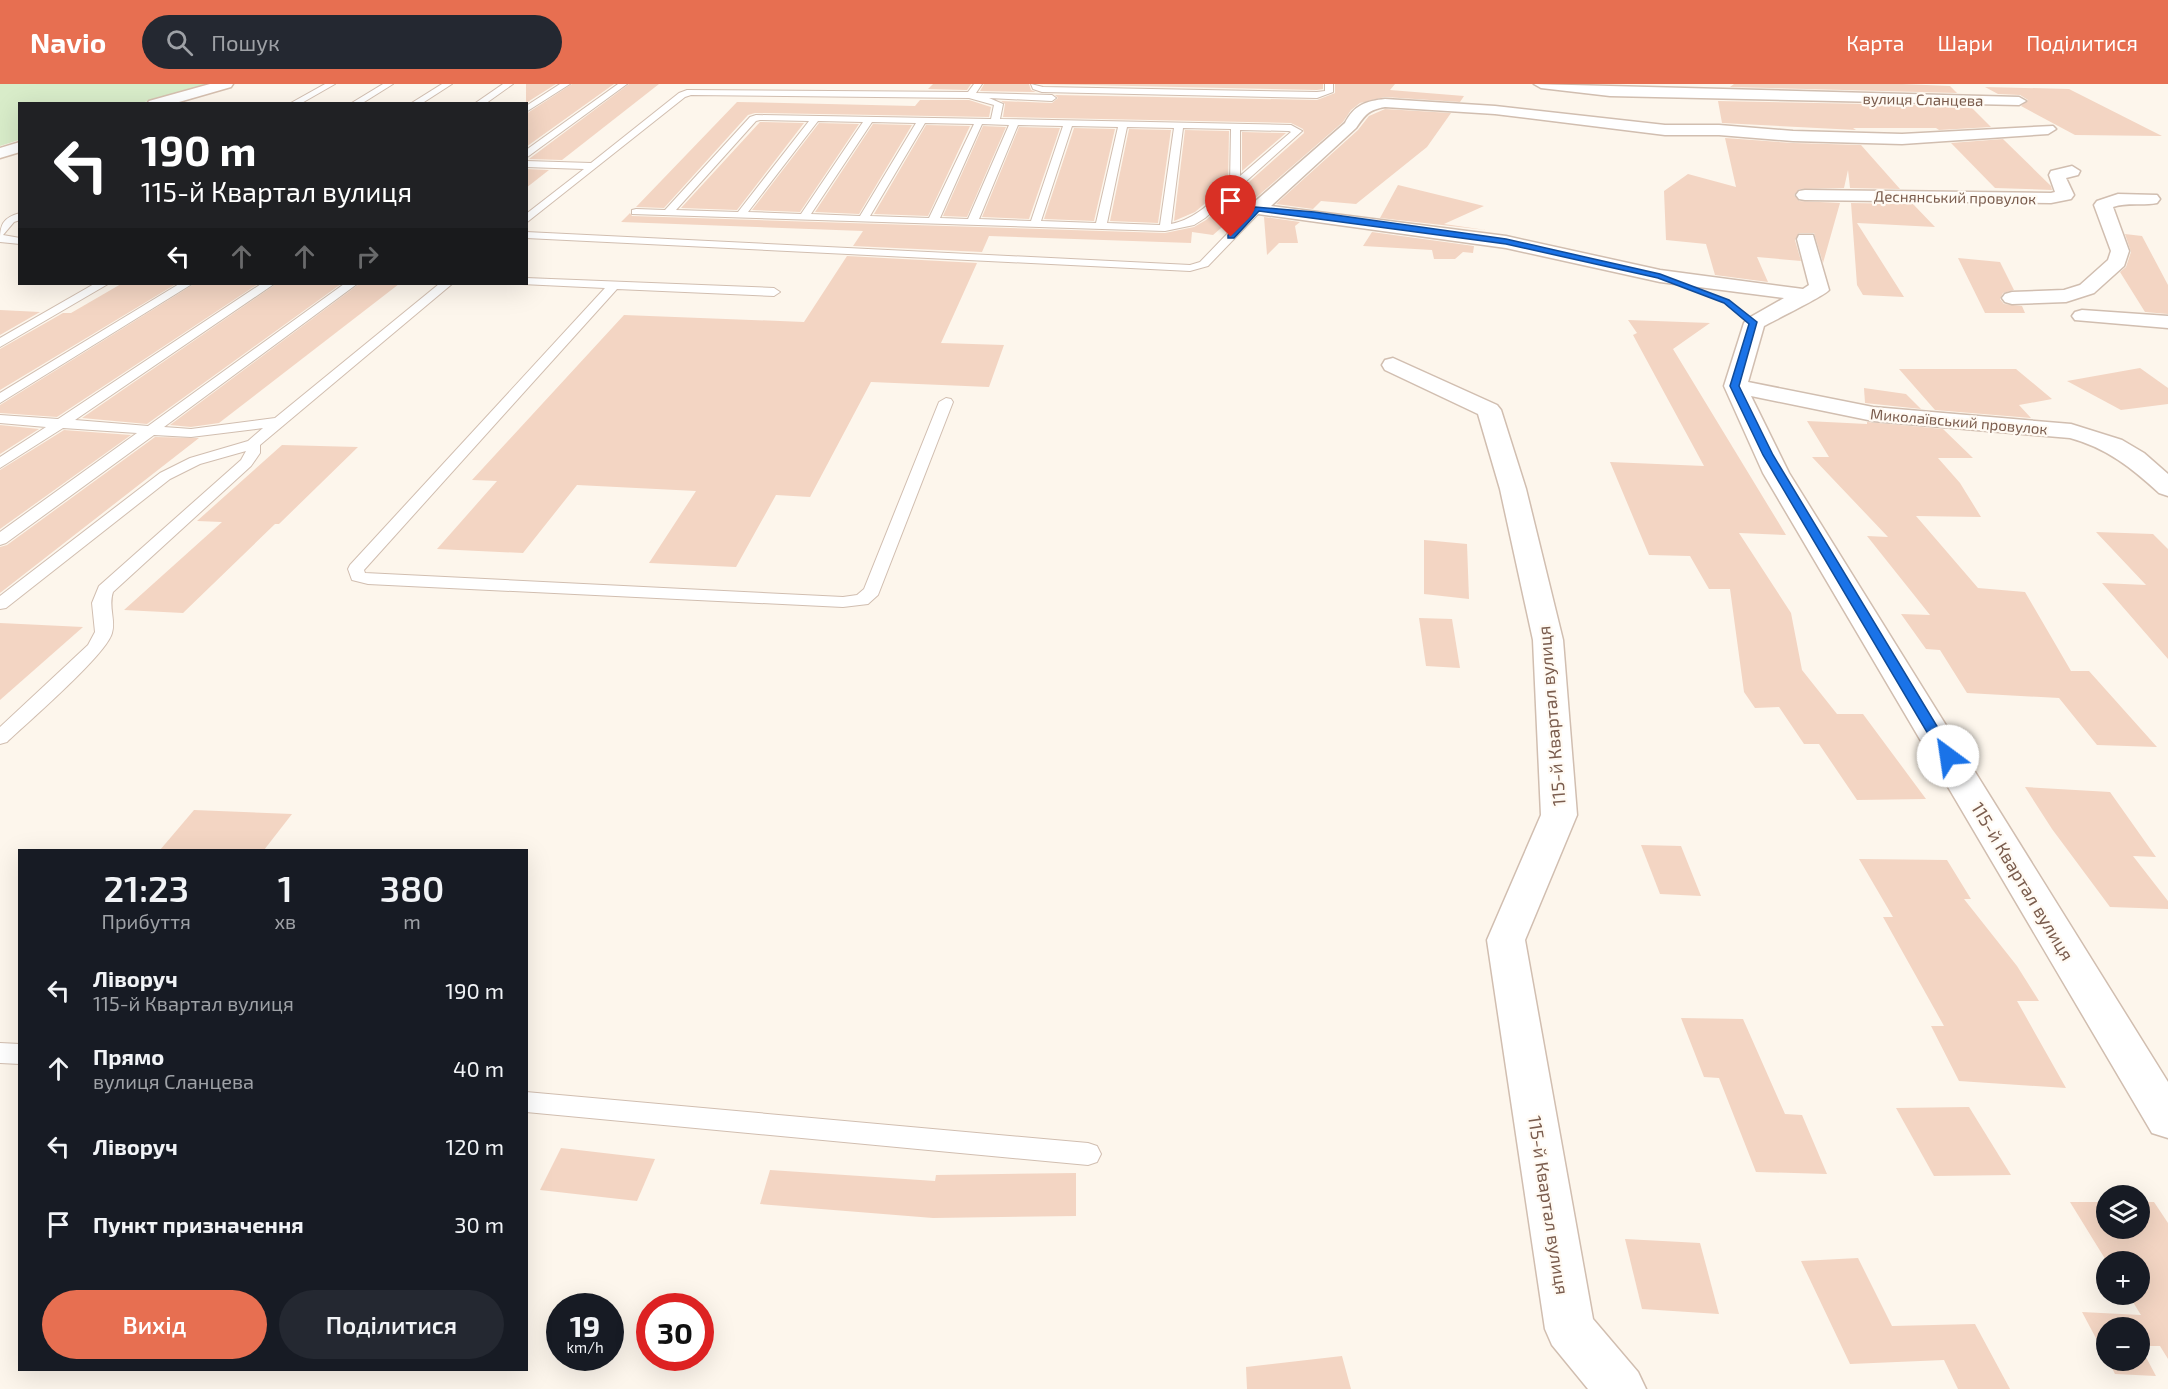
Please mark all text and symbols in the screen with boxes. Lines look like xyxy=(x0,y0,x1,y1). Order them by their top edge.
search box xyxy=(142,15,562,69)
text: Navio xyxy=(30,25,106,59)
icon: search xyxy=(163,26,196,59)
text: Пошук xyxy=(211,29,280,55)
text: Карта xyxy=(1846,30,1904,55)
text: Шари xyxy=(1937,30,1993,55)
text: Поділитися xyxy=(2026,30,2138,55)
street label: вулиця Сланцева xyxy=(1862,89,1984,110)
text: 190 m xyxy=(141,124,257,174)
icon: left xyxy=(42,126,120,204)
text: 115-й Квартал вулиця xyxy=(141,175,412,207)
pin xyxy=(1205,175,1256,237)
icon: arrive xyxy=(1214,184,1247,217)
street label: Деснянський провулок xyxy=(1874,187,2036,208)
icon: left xyxy=(162,240,195,273)
icon: ahead xyxy=(225,240,258,273)
icon: ahead xyxy=(288,240,321,273)
icon: right xyxy=(351,240,384,273)
street label: Миколаївський провулок xyxy=(1869,404,2048,439)
street label: 115-й Квартал вулиця xyxy=(1532,625,1570,807)
position arrow xyxy=(1916,724,1980,788)
street label: 115-й Квартал вулиця xyxy=(1967,798,2079,964)
text: 21:23 xyxy=(103,866,189,909)
text: 1 xyxy=(278,866,293,909)
text: 380 xyxy=(380,866,444,909)
text: Прибуття xyxy=(102,909,191,933)
text: хв xyxy=(274,909,296,933)
text: m xyxy=(403,909,421,933)
text: Ліворуч xyxy=(93,965,178,991)
icon: left xyxy=(42,974,75,1007)
text: 190 m xyxy=(445,977,504,1003)
text: 115-й Квартал вулиця xyxy=(93,991,294,1015)
text: Прямо xyxy=(93,1043,164,1069)
icon: ahead xyxy=(42,1052,75,1085)
text: 40 m xyxy=(453,1055,504,1081)
text: вулиця Сланцева xyxy=(93,1069,254,1093)
street label: 115-й Квартал вулиця xyxy=(1524,1114,1574,1296)
icon: left xyxy=(42,1130,75,1163)
text: Ліворуч xyxy=(93,1133,178,1159)
text: 120 m xyxy=(445,1133,504,1159)
map controls xyxy=(2096,1185,2150,1371)
button: layers xyxy=(2096,1185,2150,1239)
icon: arrive xyxy=(42,1208,75,1241)
text: Пункт призначення xyxy=(93,1211,304,1237)
text: 30 m xyxy=(454,1211,504,1237)
button: + xyxy=(2096,1251,2150,1305)
button: Вихід xyxy=(42,1290,267,1359)
button: Поділитися xyxy=(279,1290,504,1359)
speed limit sign: 30 xyxy=(636,1293,714,1371)
text: 19 xyxy=(570,1307,600,1343)
button: − xyxy=(2096,1317,2150,1371)
text: km/h xyxy=(566,1338,604,1356)

